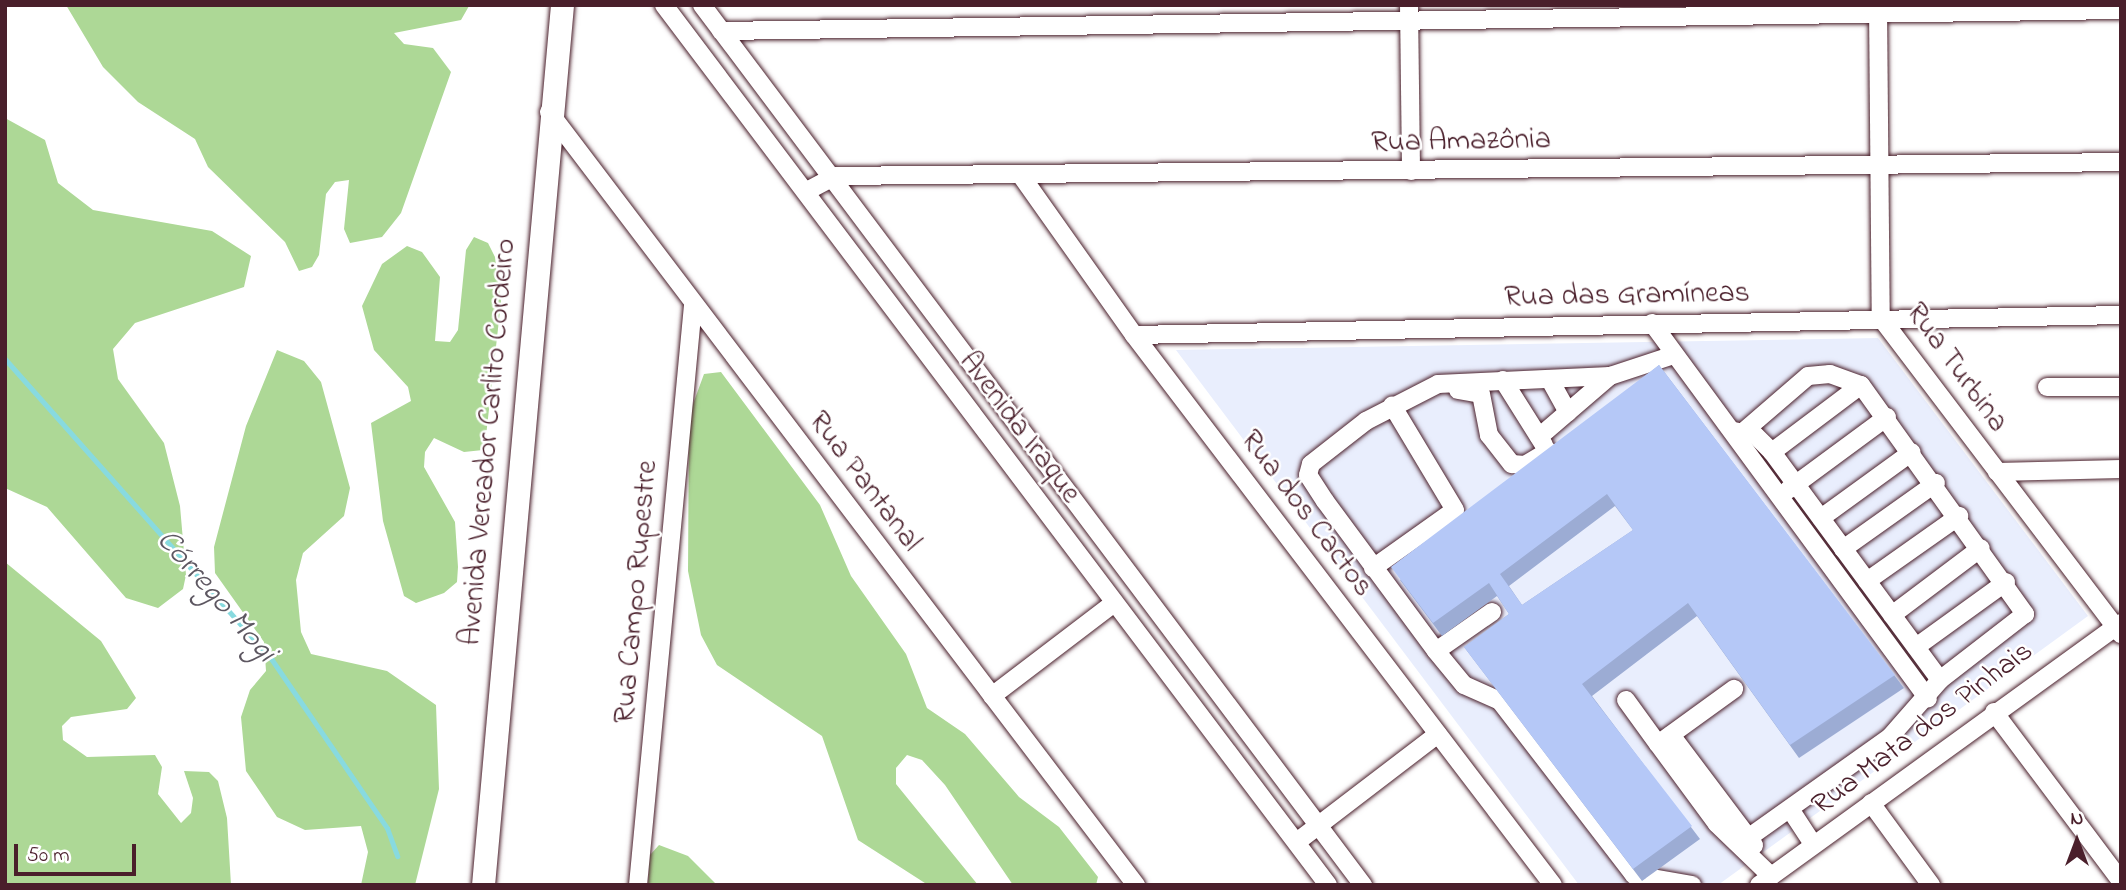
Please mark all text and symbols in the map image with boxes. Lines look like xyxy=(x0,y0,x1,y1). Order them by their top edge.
street label: Rua Amazônia xyxy=(1371,122,1551,162)
street label: Avenida Vereador Carlito Cordeiro xyxy=(453,237,525,647)
street label: Rua das Gramíneas xyxy=(1504,276,1750,316)
street label: Rua Turbina xyxy=(1897,296,2015,440)
street label: Avenida Iraque xyxy=(950,345,1088,511)
street label: Rua Pantanal xyxy=(800,405,928,559)
street label: Rua dos Cactos xyxy=(1232,423,1380,605)
street label: Rua Campo Rupestre xyxy=(608,459,666,725)
water label: Córrego Mogi xyxy=(147,523,283,671)
street label: Rua Mata dos Pinhais xyxy=(1805,634,2041,824)
north arrow xyxy=(2042,806,2112,876)
text: N xyxy=(2071,806,2083,833)
scale bar xyxy=(18,830,140,874)
text: 50 m xyxy=(27,841,70,871)

